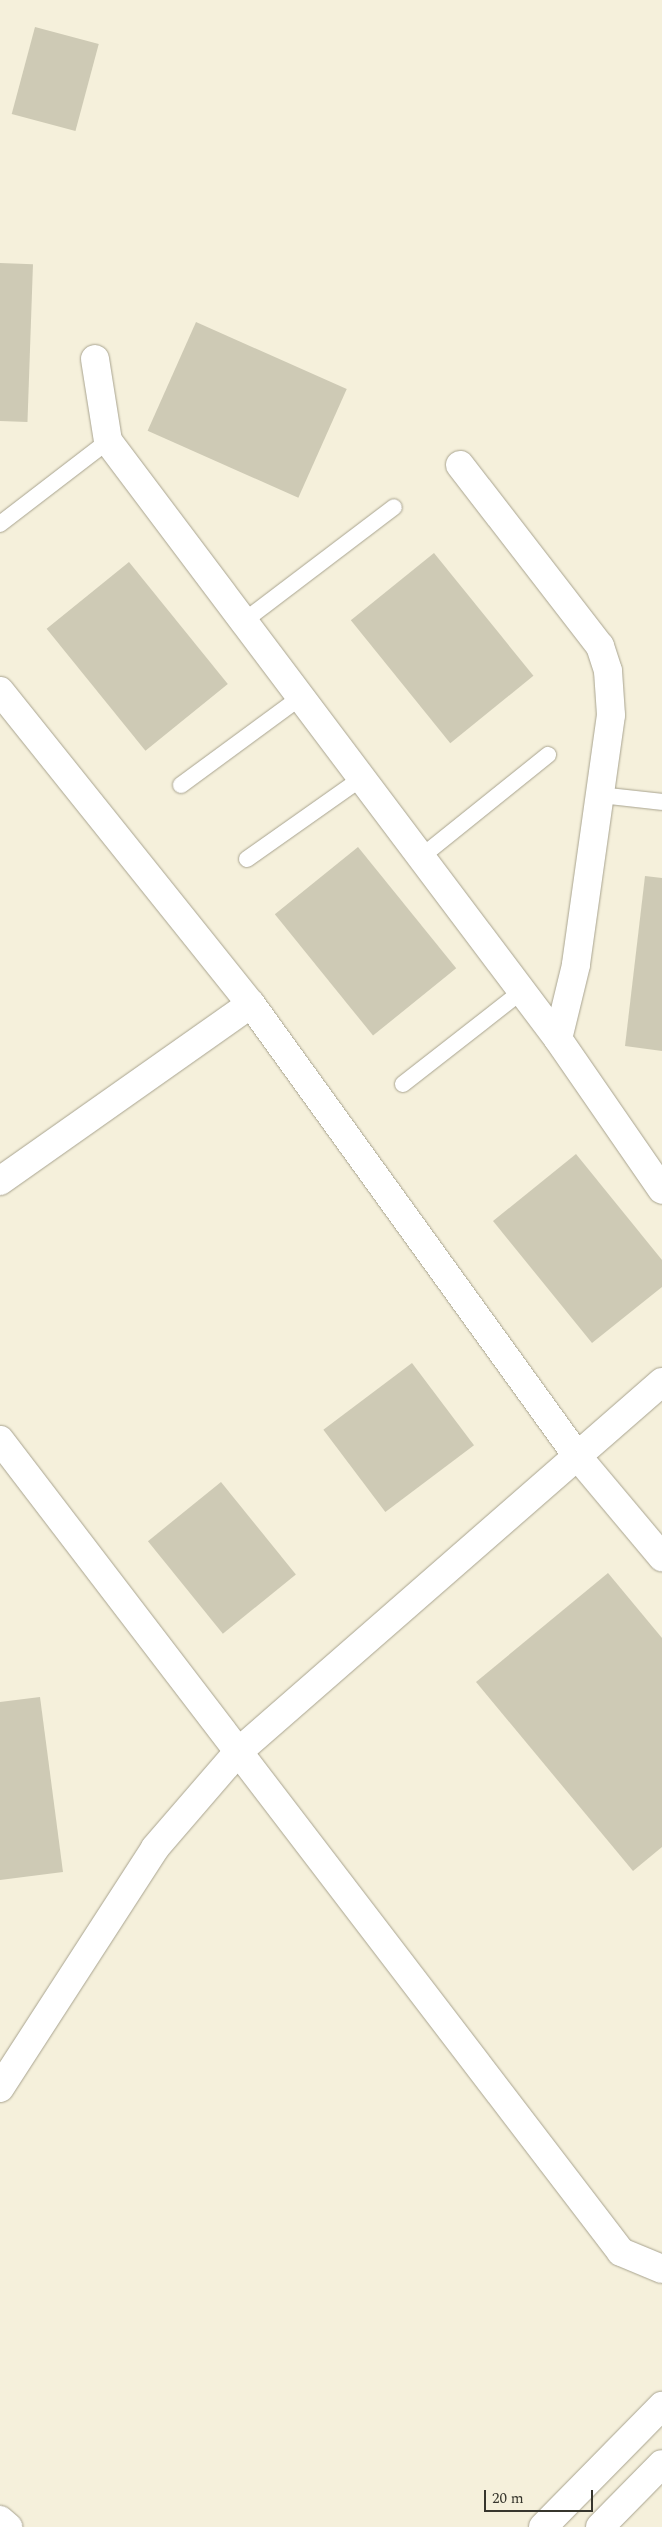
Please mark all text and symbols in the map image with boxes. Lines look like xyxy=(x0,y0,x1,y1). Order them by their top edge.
scale bar xyxy=(487,2480,596,2512)
text: 20 m xyxy=(492,2487,524,2510)

